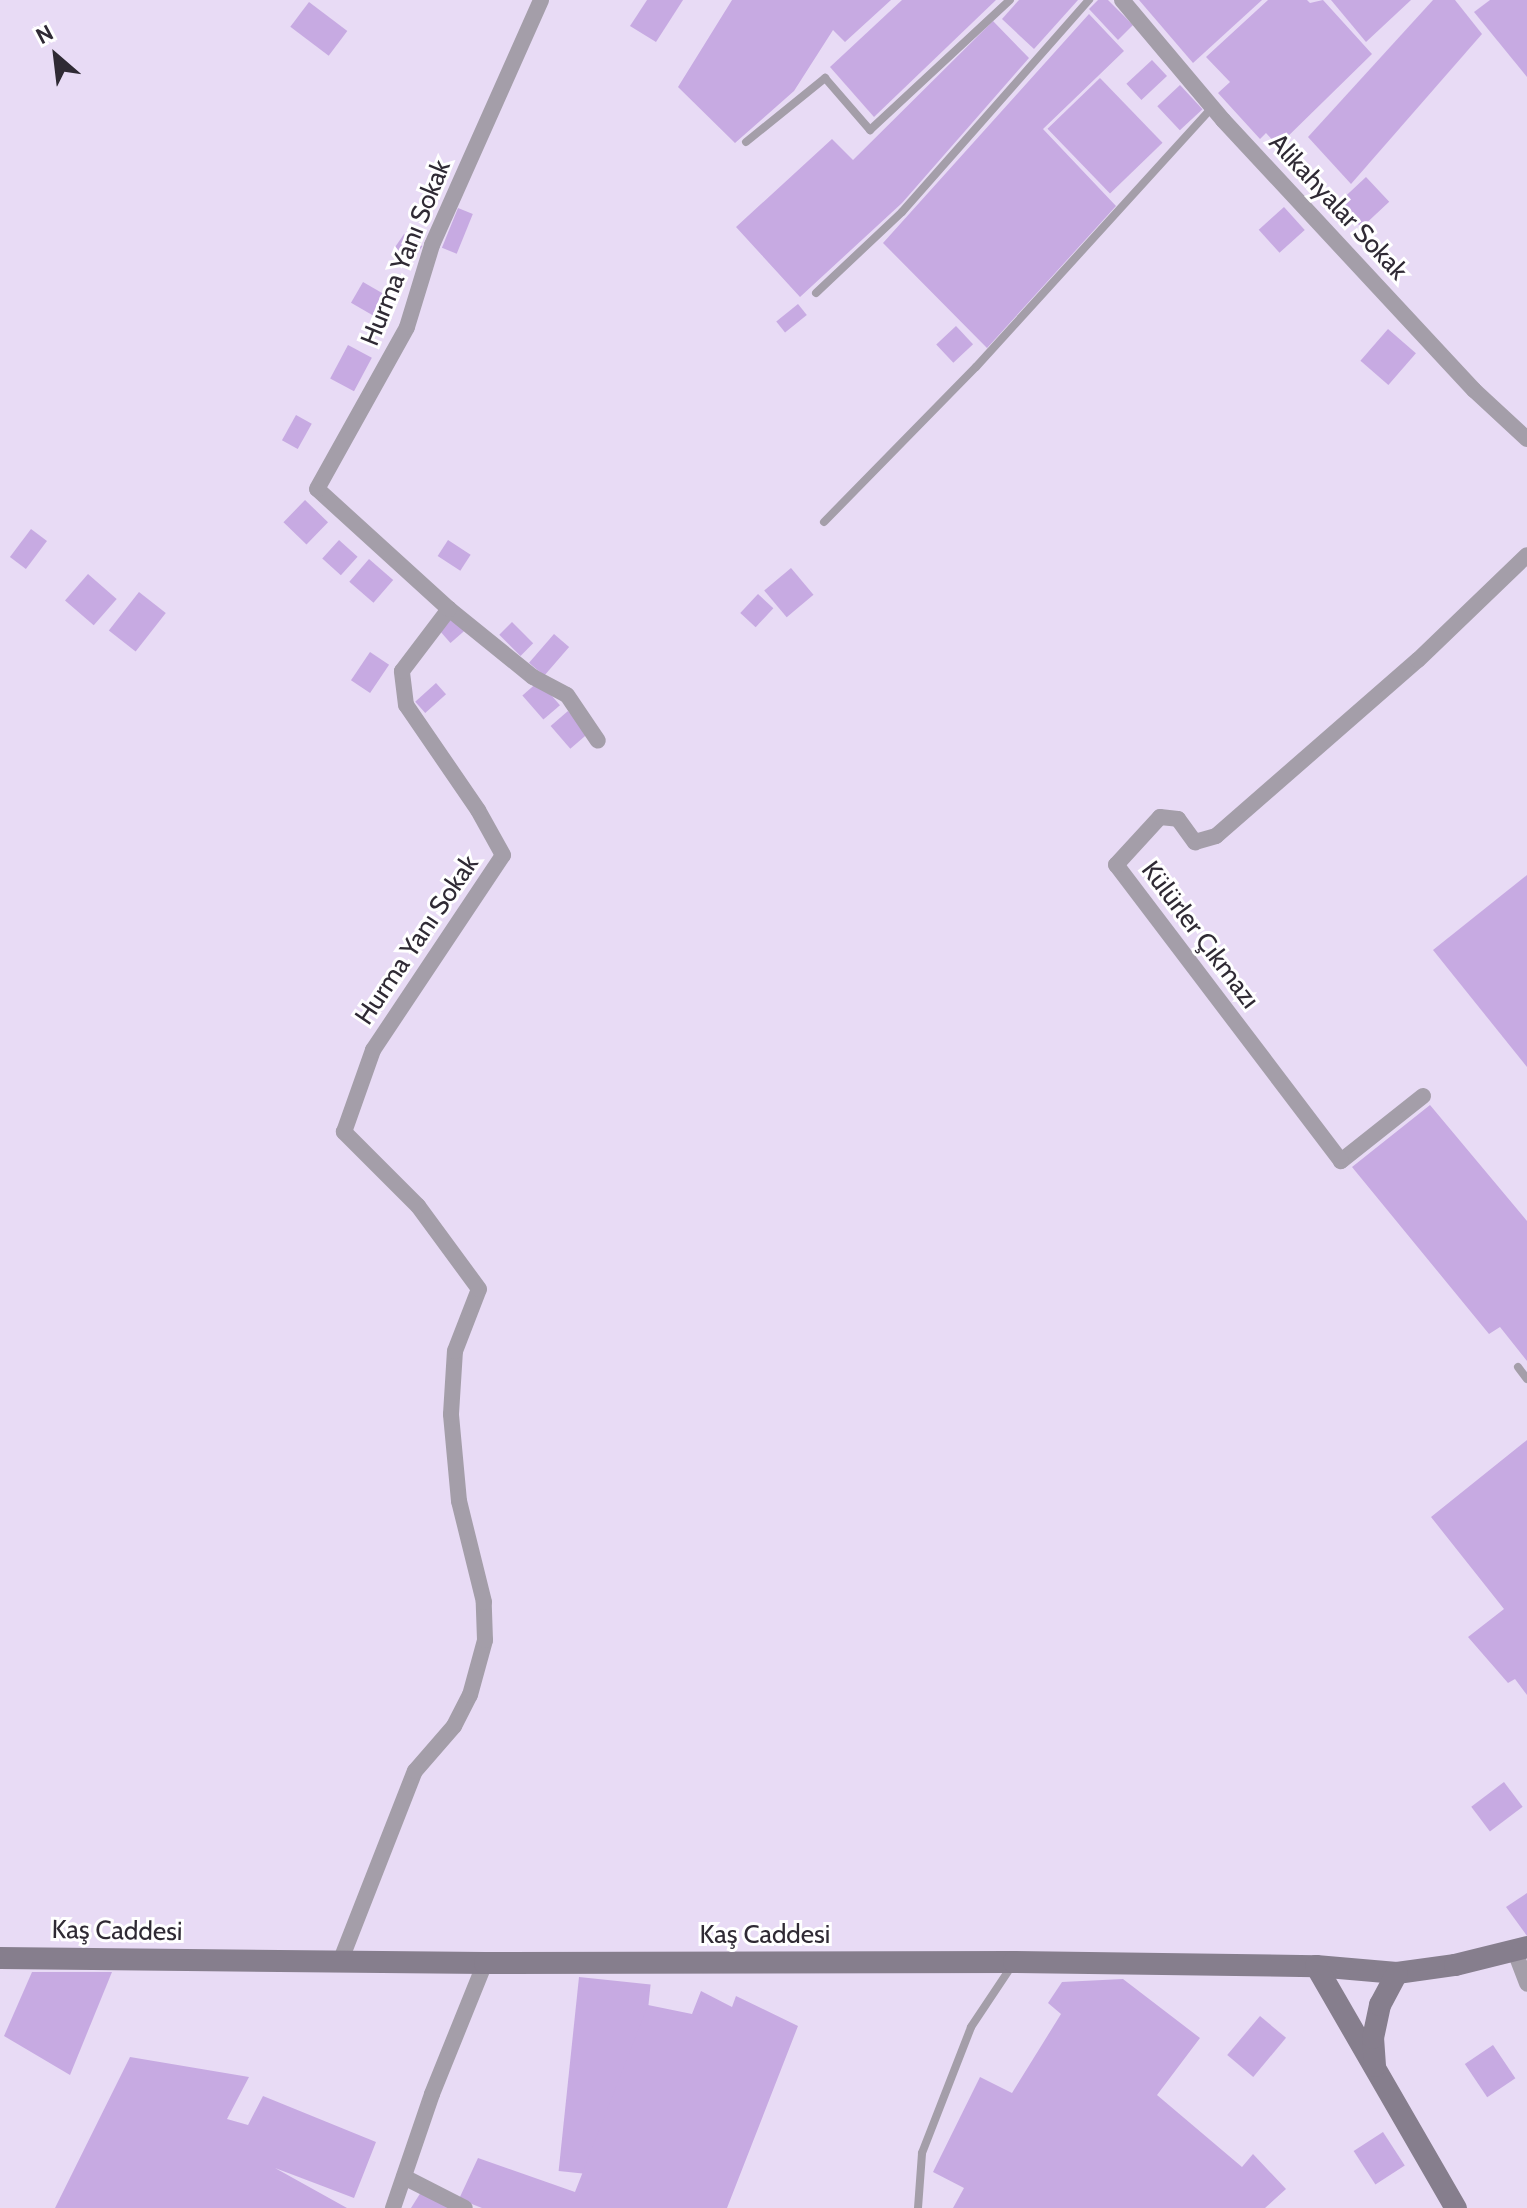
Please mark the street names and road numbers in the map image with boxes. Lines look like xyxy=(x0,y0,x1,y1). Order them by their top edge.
street label: Alikahyalar Sokak xyxy=(1262,127,1414,287)
street label: Hurma Yanı Sokak xyxy=(355,156,457,350)
street label: Hurma Yanı Sokak xyxy=(349,849,485,1031)
street label: Külürler Çıkmazı xyxy=(1135,855,1265,1015)
street label: Kaş Caddesi xyxy=(51,1914,183,1948)
street label: Kaş Caddesi xyxy=(700,1919,830,1951)

